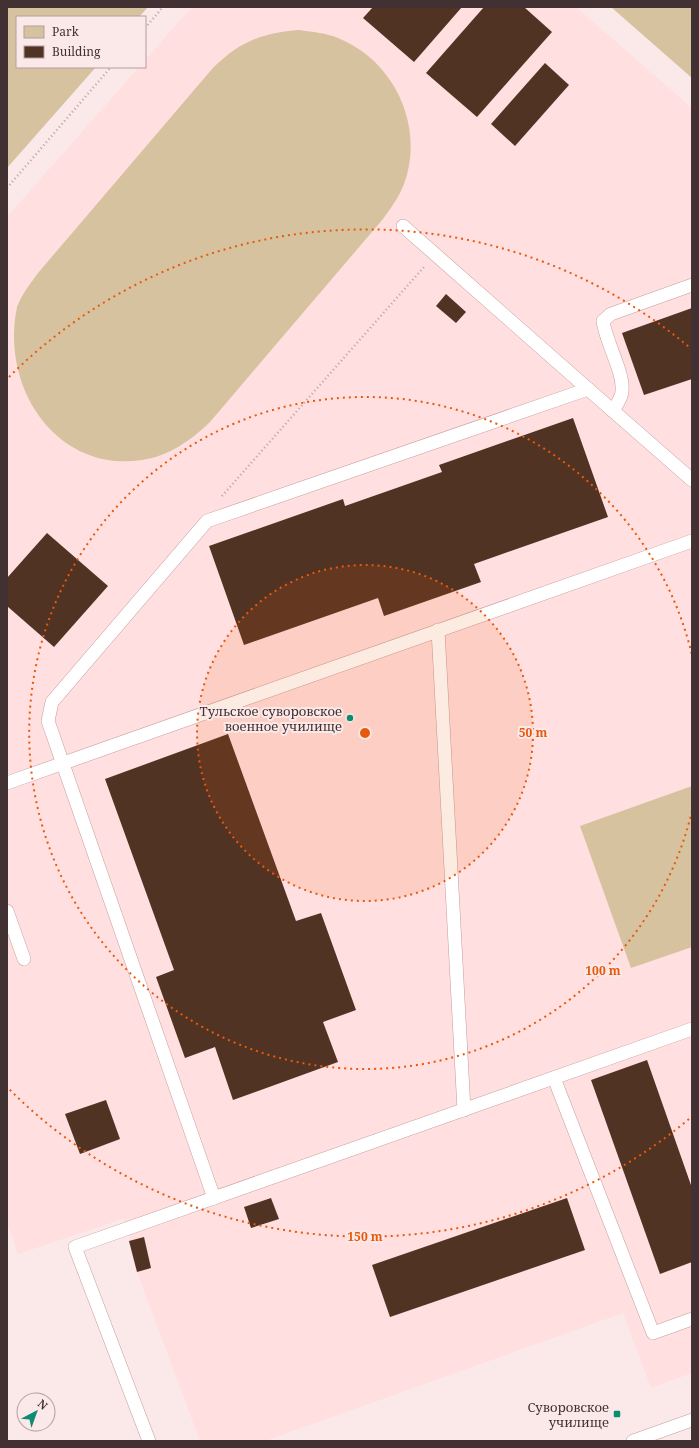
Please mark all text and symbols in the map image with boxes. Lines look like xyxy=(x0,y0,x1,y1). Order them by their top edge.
legend xyxy=(16,16,146,68)
text: Park xyxy=(52,23,80,40)
text: Building xyxy=(52,43,101,60)
place label: Тульское суворовское военное училище xyxy=(200,702,342,735)
marker: Тульское суворовское военное училище xyxy=(345,713,355,723)
text: 50 m xyxy=(519,724,547,741)
centre of rings xyxy=(358,726,372,740)
text: 100 m xyxy=(585,962,621,979)
text: 150 m xyxy=(347,1228,383,1245)
north arrow xyxy=(16,1392,56,1432)
text: N xyxy=(35,1396,51,1413)
place label: Суворовское училище xyxy=(527,1398,609,1431)
marker: Суворовское училище xyxy=(612,1409,622,1419)

